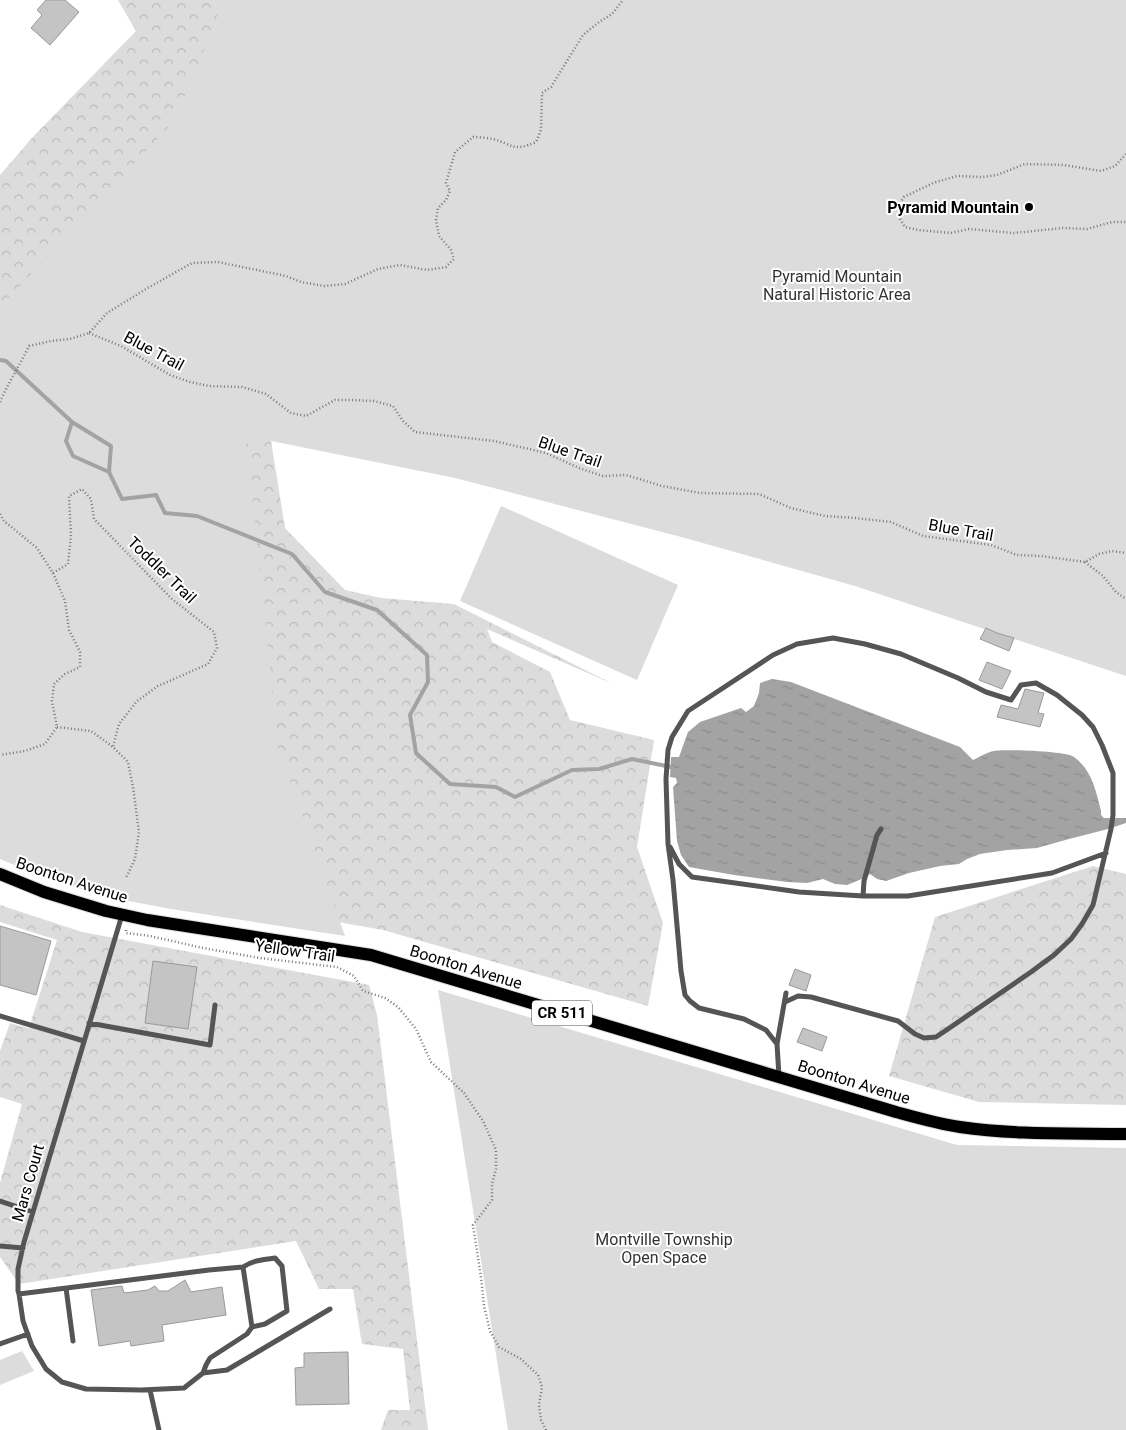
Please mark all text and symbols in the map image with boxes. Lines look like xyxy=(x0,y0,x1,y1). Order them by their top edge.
place label: Pyramid Mountain xyxy=(887,198,1019,217)
marker: Pyramid Mountain xyxy=(1023,201,1035,213)
park label: Pyramid Mountain Natural Historic Area xyxy=(763,267,911,304)
street label: Blue Trail xyxy=(121,327,187,375)
street label: Blue Trail xyxy=(536,432,604,472)
street label: Blue Trail xyxy=(927,515,995,545)
street label: Toddler Trail xyxy=(124,533,200,607)
street label: Boonton Avenue xyxy=(14,853,130,907)
street label: Yellow Trail xyxy=(254,936,336,966)
street label: Boonton Avenue xyxy=(408,941,524,993)
road number: CR 511 xyxy=(532,1000,592,1026)
street label: Boonton Avenue xyxy=(796,1056,912,1108)
street label: Mars Court xyxy=(8,1142,48,1224)
park label: Montville Township Open Space xyxy=(595,1230,733,1267)

